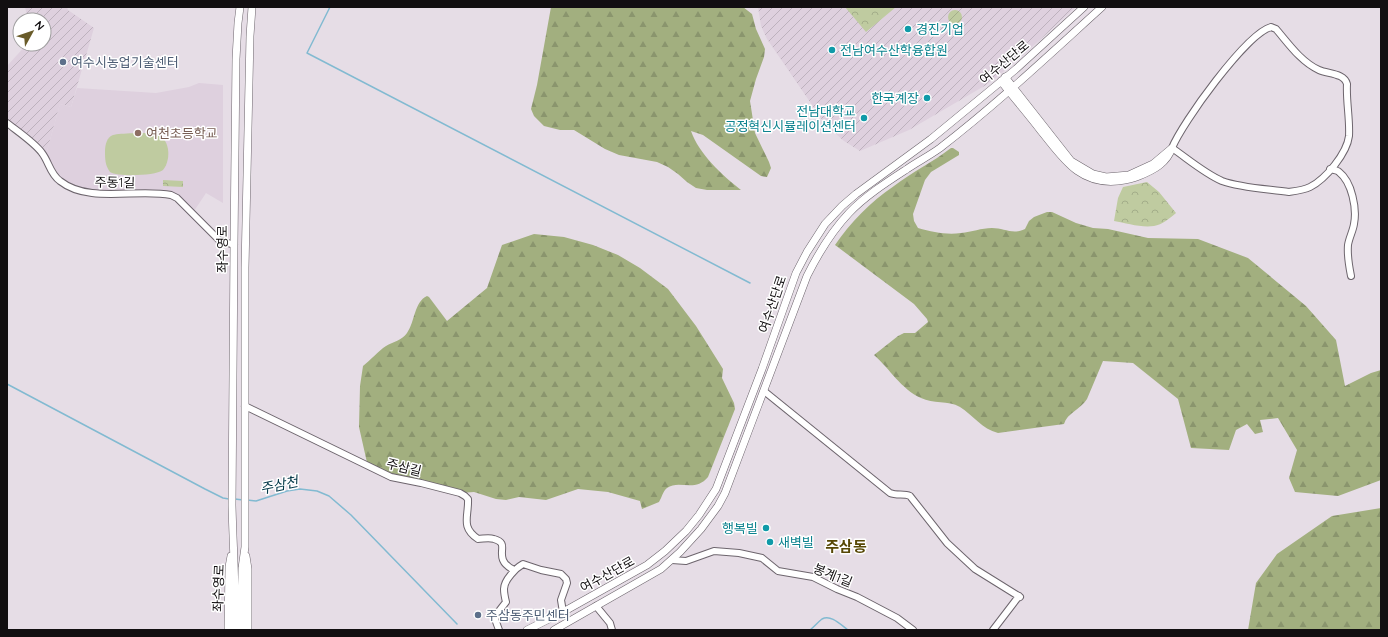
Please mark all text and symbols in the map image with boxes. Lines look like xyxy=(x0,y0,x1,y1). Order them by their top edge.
north arrow xyxy=(12,12,52,52)
text: N xyxy=(32,18,48,33)
place label: 경진기업 xyxy=(916,21,964,37)
marker: 경진기업 xyxy=(903,24,913,34)
street label: 여수산단로 xyxy=(976,37,1032,87)
place label: 전남여수산학융합원 xyxy=(840,42,948,58)
marker: 전남여수산학융합원 xyxy=(827,45,837,55)
place label: 여수시농업기술센터 xyxy=(71,54,179,70)
marker: 여수시농업기술센터 xyxy=(58,57,68,67)
place label: 한국계장 xyxy=(871,90,919,106)
marker: 한국계장 xyxy=(922,93,932,103)
place label: 전남대학교 공정혁신시뮬레이션센터 xyxy=(724,103,856,134)
marker: 전남대학교 공정혁신시뮬레이션센터 xyxy=(859,113,869,123)
place label: 여천초등학교 xyxy=(146,125,218,141)
marker: 여천초등학교 xyxy=(133,128,143,138)
street label: 주동1길 xyxy=(95,174,135,190)
street label: 좌수영로 xyxy=(214,225,230,273)
street label: 여수산단로 xyxy=(755,273,789,335)
street label: 주삼길 xyxy=(385,455,423,479)
water label: 주삼천 xyxy=(258,472,301,498)
place label: 행복빌 xyxy=(722,520,758,536)
marker: 행복빌 xyxy=(761,523,771,533)
place label: 새벽빌 xyxy=(778,534,814,550)
marker: 새벽빌 xyxy=(765,537,775,547)
district label: 주삼동 xyxy=(825,537,867,556)
street label: 여수산단로 xyxy=(577,552,637,595)
street label: 봉계1길 xyxy=(811,560,855,590)
street label: 좌수영로 xyxy=(209,564,227,612)
place label: 주삼동주민센터 xyxy=(486,607,570,623)
marker: 주삼동주민센터 xyxy=(473,610,483,620)

